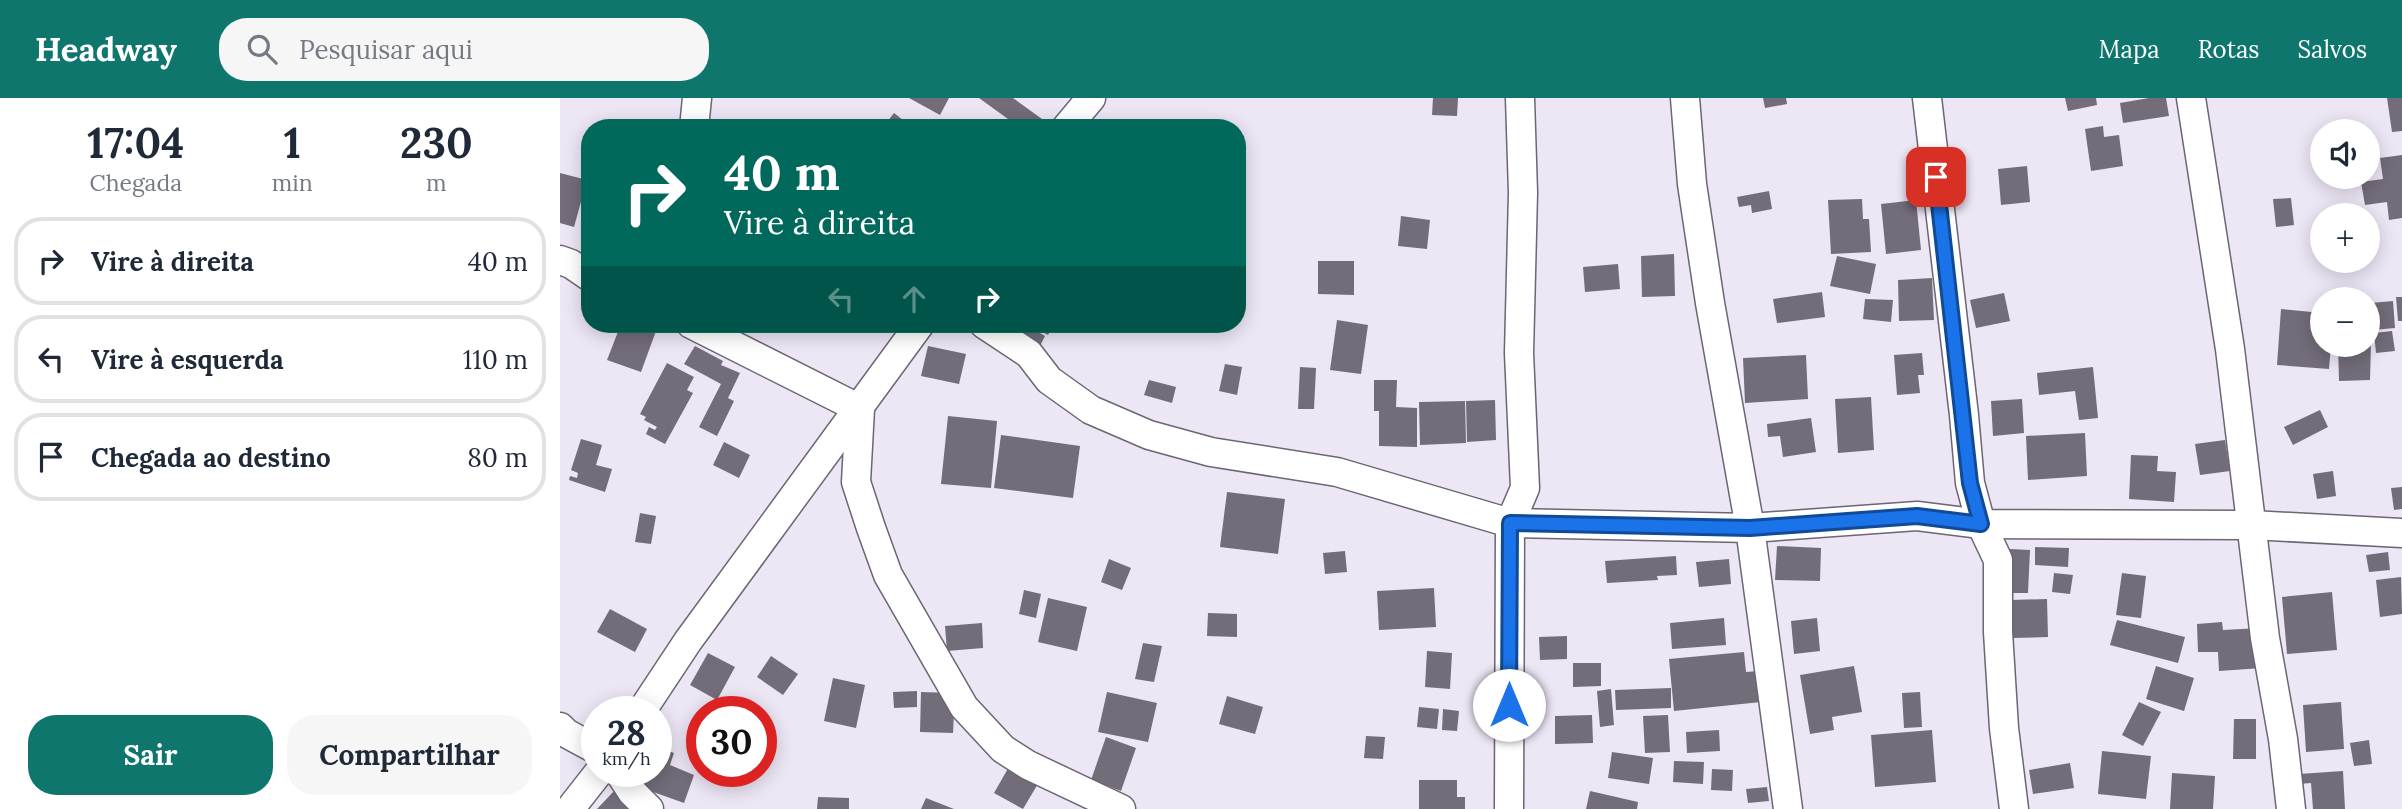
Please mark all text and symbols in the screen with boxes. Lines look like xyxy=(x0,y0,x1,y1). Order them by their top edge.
search box xyxy=(219,18,709,81)
text: Headway xyxy=(35,28,177,70)
icon: search xyxy=(243,30,281,68)
text: Pesquisar aqui xyxy=(299,33,473,66)
text: Mapa xyxy=(2099,34,2160,65)
text: Rotas xyxy=(2198,34,2259,65)
text: Salvos xyxy=(2297,34,2367,65)
text: 17:04 xyxy=(87,116,184,170)
text: 1 xyxy=(284,116,301,170)
text: 230 xyxy=(400,116,473,170)
map controls xyxy=(2310,119,2380,357)
button: sound xyxy=(2310,119,2380,189)
text: 40 m xyxy=(724,141,840,203)
icon: right xyxy=(609,147,700,238)
pin xyxy=(1906,147,1966,207)
icon: arrive xyxy=(1917,158,1955,196)
text: Chegada xyxy=(90,168,182,197)
text: min xyxy=(272,168,313,197)
text: m xyxy=(426,168,447,197)
text: Vire à direita xyxy=(724,202,915,243)
button: + xyxy=(2310,203,2380,273)
icon: right xyxy=(32,242,70,280)
text: Vire à direita xyxy=(91,245,254,278)
text: 40 m xyxy=(468,245,528,278)
icon: left xyxy=(822,280,860,318)
icon: ahead xyxy=(895,280,933,318)
icon: right xyxy=(968,280,1006,318)
button: − xyxy=(2310,287,2380,357)
icon: left xyxy=(32,340,70,378)
text: Vire à esquerda xyxy=(91,343,284,376)
text: 110 m xyxy=(463,343,528,376)
icon: arrive xyxy=(32,438,70,476)
text: Chegada ao destino xyxy=(91,441,331,474)
text: 80 m xyxy=(467,441,528,474)
position arrow xyxy=(1472,668,1546,742)
speed limit sign: 30 xyxy=(686,696,777,787)
text: 28 xyxy=(607,710,646,755)
button: Sair xyxy=(28,715,273,795)
button: Compartilhar xyxy=(287,715,532,795)
text: km/h xyxy=(602,747,651,770)

